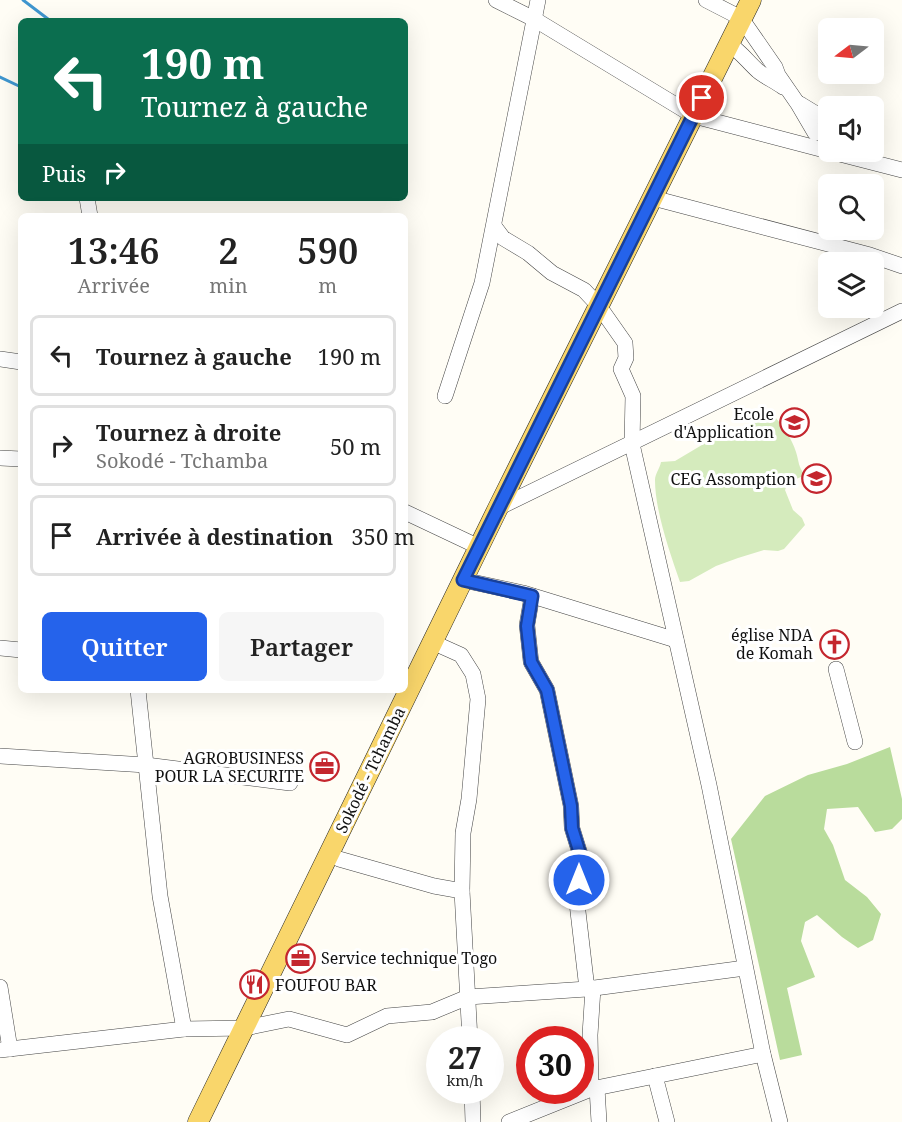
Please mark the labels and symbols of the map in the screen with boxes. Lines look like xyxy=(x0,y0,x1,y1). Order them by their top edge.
north arrow xyxy=(818,18,884,84)
pin xyxy=(676,72,727,123)
place label: Ecole d'Application xyxy=(674,403,774,443)
school or university icon: Ecole d'Application xyxy=(779,407,811,439)
school or university icon: CEG Assomption xyxy=(801,463,833,495)
place label: CEG Assomption xyxy=(670,468,796,490)
place label: église NDA de Komah xyxy=(731,624,814,664)
church icon: église NDA de Komah xyxy=(818,628,850,660)
street label: Sokodé - Tchamba xyxy=(330,703,410,837)
place label: AGROBUSINESS POUR LA SECURITE xyxy=(155,747,304,787)
office icon: AGROBUSINESS POUR LA SECURITE xyxy=(309,751,341,783)
position arrow xyxy=(547,848,611,912)
office icon: Service technique Togo xyxy=(284,942,316,974)
place label: Service technique Togo xyxy=(321,947,497,969)
restaurant icon: FOUFOU BAR xyxy=(238,969,270,1001)
place label: FOUFOU BAR xyxy=(275,974,377,996)
speed limit sign: 30 xyxy=(516,1026,594,1104)

